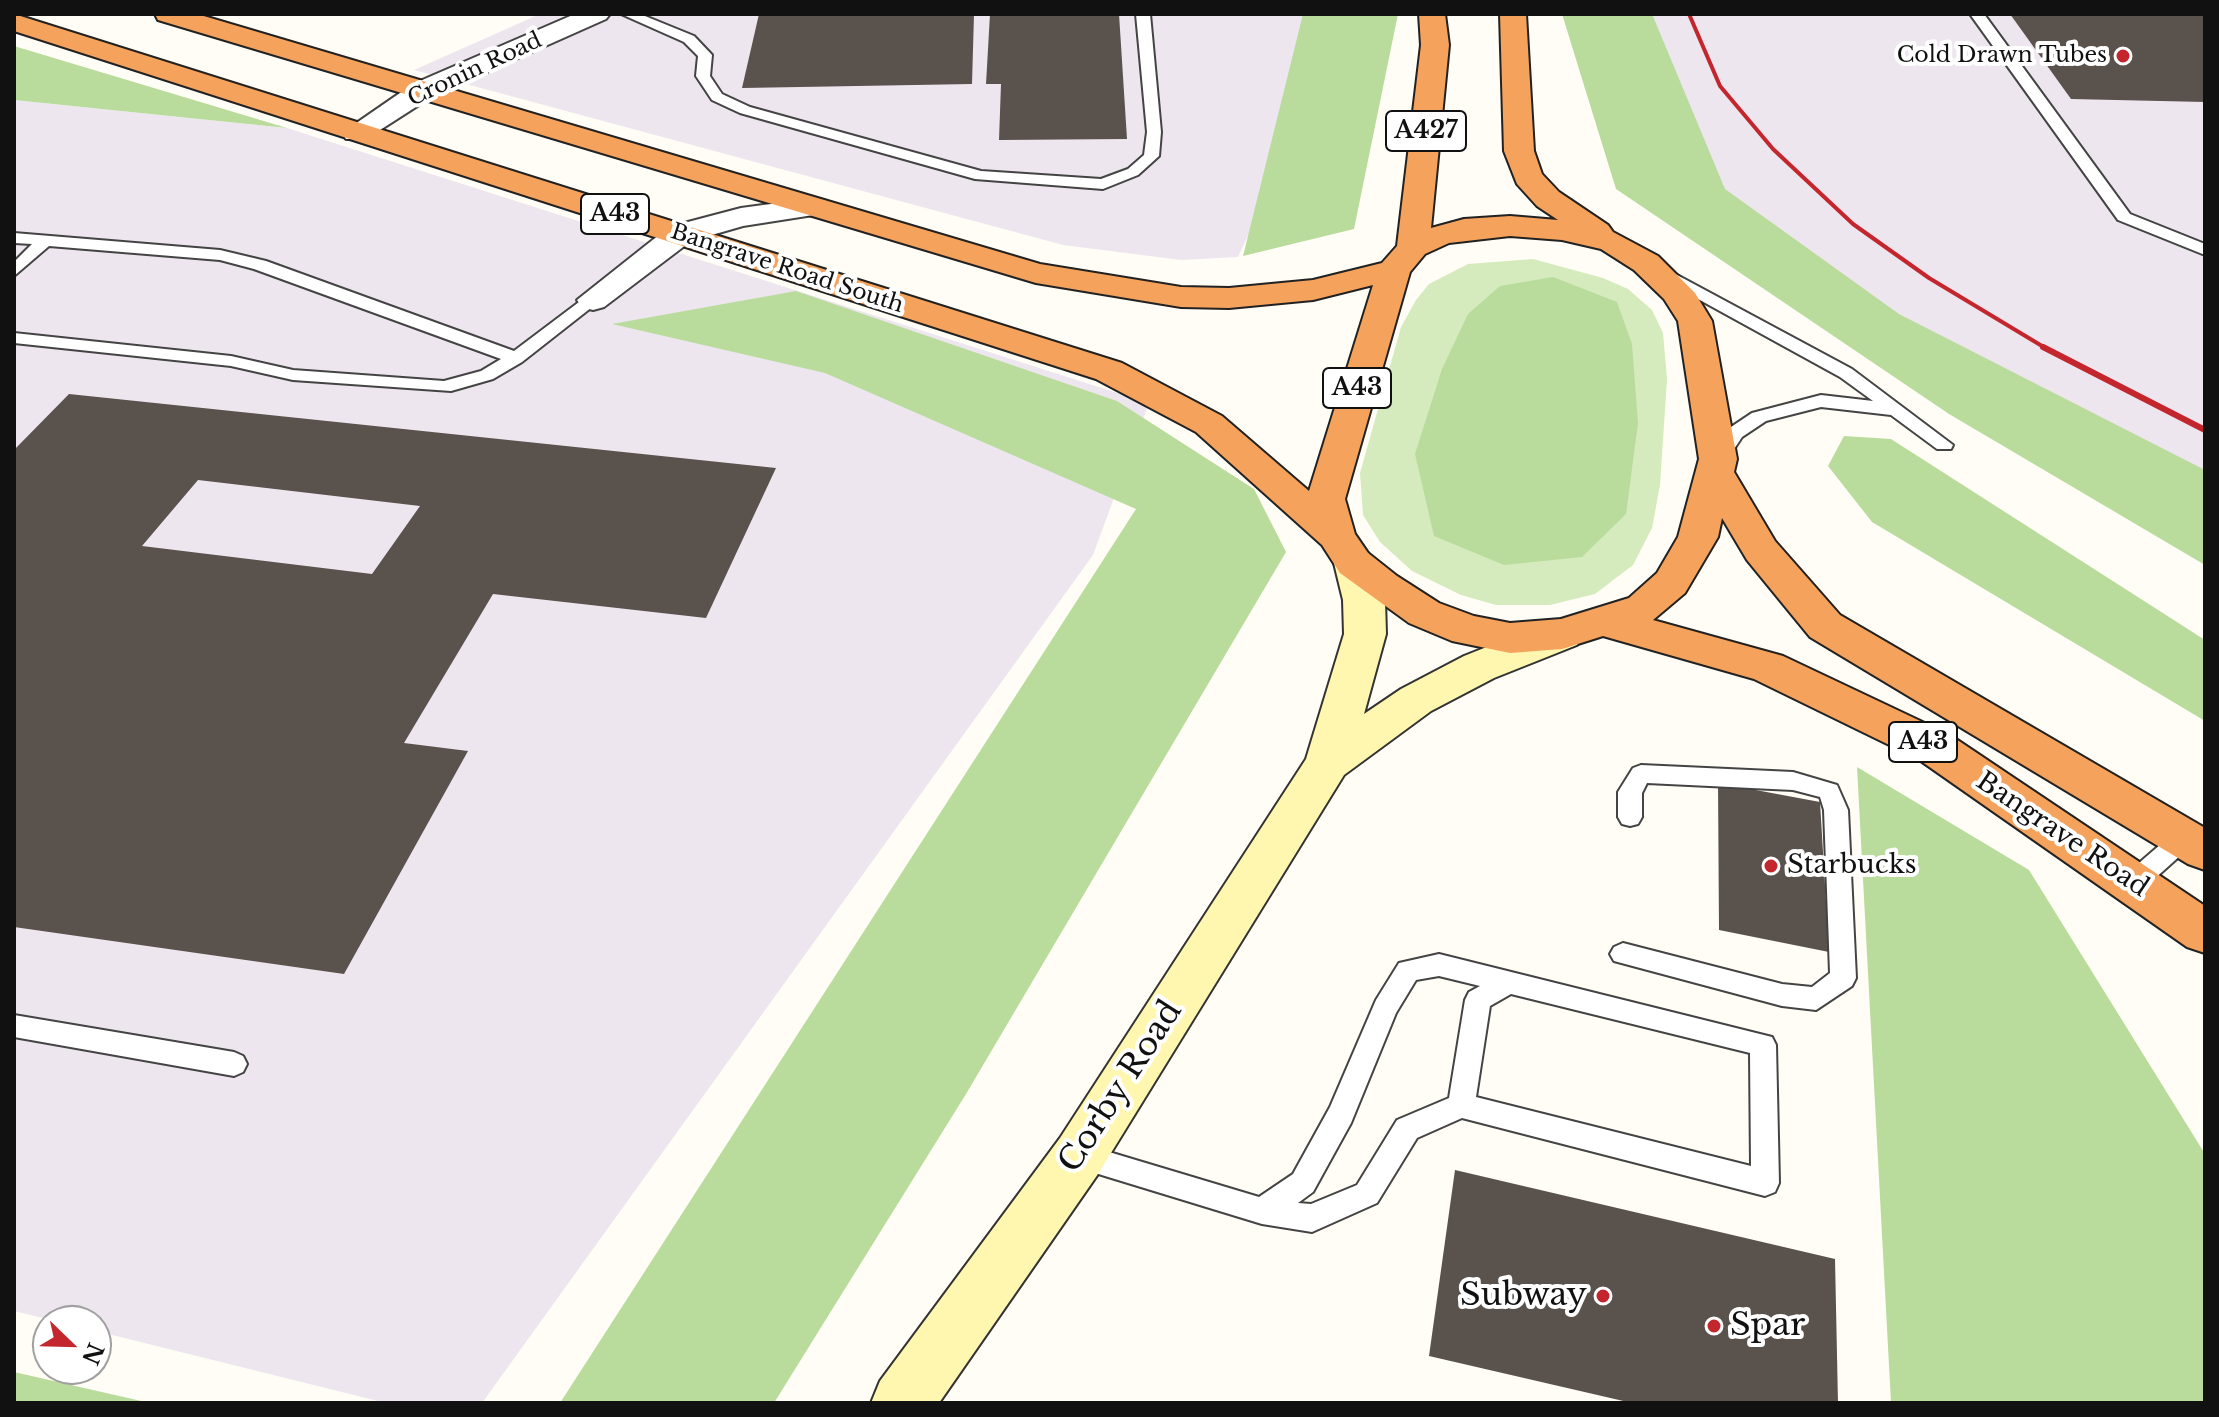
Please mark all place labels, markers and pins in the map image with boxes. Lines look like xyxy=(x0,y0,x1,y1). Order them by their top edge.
place label: Cold Drawn Tubes xyxy=(1897,43,2107,69)
marker: Cold Drawn Tubes xyxy=(2114,47,2132,65)
place label: Starbucks xyxy=(1787,850,1916,882)
marker: Starbucks xyxy=(1762,857,1780,875)
place label: Subway xyxy=(1460,1277,1587,1315)
marker: Subway xyxy=(1594,1287,1612,1305)
place label: Spar xyxy=(1730,1307,1805,1345)
marker: Spar xyxy=(1705,1317,1723,1335)

